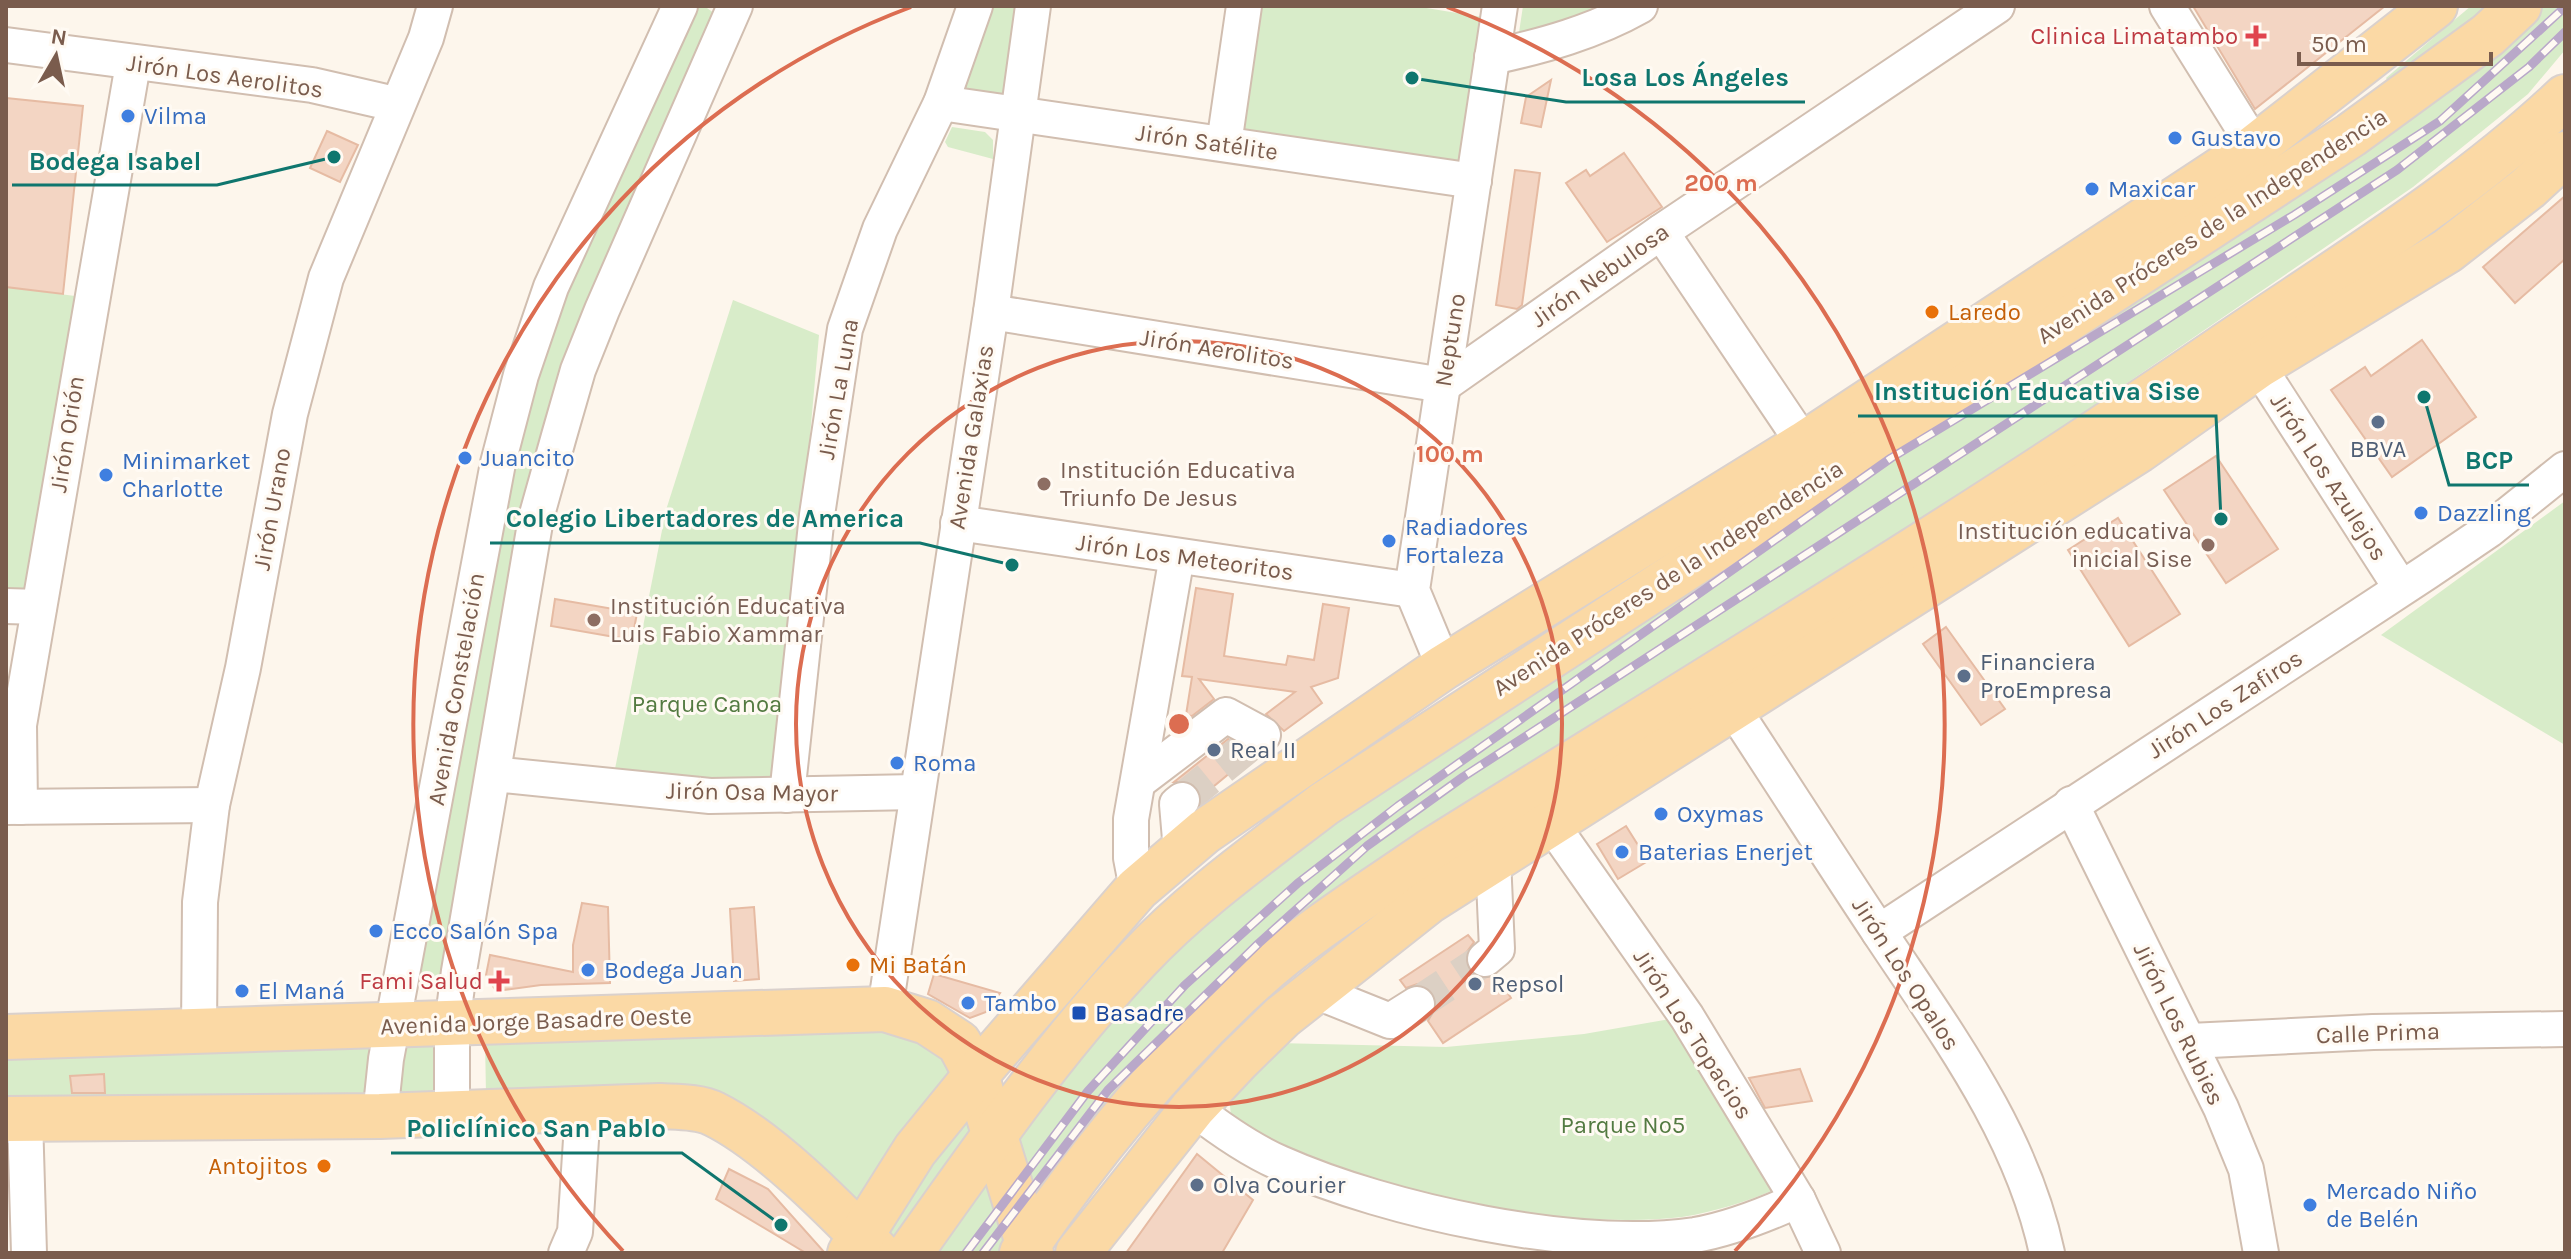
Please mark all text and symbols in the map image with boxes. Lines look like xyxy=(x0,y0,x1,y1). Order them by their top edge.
north arrow xyxy=(16,16,96,96)
scale bar xyxy=(2299,16,2491,66)
place label: Clinica Limatambo xyxy=(2030,22,2238,50)
text: N xyxy=(49,23,69,51)
marker: Clinica Limatambo xyxy=(2245,25,2267,47)
text: 50 m xyxy=(2311,30,2367,58)
street label: Jirón Los Aerolitos xyxy=(125,48,325,104)
callout: Losa Los Ángeles xyxy=(1566,52,1805,102)
text: Losa Los Ángeles xyxy=(1581,61,1789,93)
place label: Vilma xyxy=(144,102,207,130)
street label: Avenida Próceres de la Independencia xyxy=(2032,102,2392,350)
marker: Vilma xyxy=(119,107,137,125)
street label: Jirón Satélite xyxy=(1134,118,1280,166)
place label: Gustavo xyxy=(2191,124,2281,152)
marker: Gustavo xyxy=(2166,129,2184,147)
callout: Bodega Isabel xyxy=(12,135,217,185)
text: Bodega Isabel xyxy=(29,146,201,177)
text: 200 m xyxy=(1684,169,1758,197)
place label: Maxicar xyxy=(2108,175,2196,203)
marker: Maxicar xyxy=(2083,180,2101,198)
street label: Jirón Nebulosa xyxy=(1526,217,1674,333)
street label: Neptuno xyxy=(1429,291,1471,389)
place label: Laredo xyxy=(1948,298,2021,326)
marker: Laredo xyxy=(1923,303,1941,321)
street label: Jirón La Luna xyxy=(812,316,864,462)
street label: Jirón Aerolitos xyxy=(1138,323,1296,375)
street label: Avenida Galaxias xyxy=(943,343,999,531)
callout: Institución Educativa Sise xyxy=(1858,366,2216,416)
street label: Jirón Orión xyxy=(44,374,90,494)
text: Institución Educativa Sise xyxy=(1874,376,2200,407)
street label: Jirón Los Azulejos xyxy=(2265,388,2393,566)
marker: BBVA xyxy=(2369,413,2387,431)
place label: BBVA xyxy=(2350,435,2406,463)
callout: BCP xyxy=(2449,435,2529,485)
text: 100 m xyxy=(1416,440,1484,468)
place label: Juancito xyxy=(481,444,575,472)
text: BCP xyxy=(2465,445,2513,476)
street label: Jirón Urano xyxy=(247,446,297,572)
place label: Minimarket Charlotte xyxy=(122,447,250,503)
marker: Juancito xyxy=(456,449,474,467)
street label: Avenida Próceres de la Independencia xyxy=(1488,454,1848,702)
place label: Institución Educativa Triunfo De Jesus xyxy=(1060,456,1296,512)
marker: Minimarket Charlotte xyxy=(97,466,115,484)
marker: Institución Educativa Triunfo De Jesus xyxy=(1035,475,1053,493)
callout: Colegio Libertadores de America xyxy=(490,493,920,543)
place label: Dazzling xyxy=(2437,499,2531,527)
text: Colegio Libertadores de America xyxy=(506,503,904,534)
marker: Dazzling xyxy=(2412,504,2430,522)
place label: Radiadores Fortaleza xyxy=(1405,513,1528,569)
place label: Institución educativa inicial Sise xyxy=(1957,517,2192,573)
street label: Jirón Los Meteoritos xyxy=(1075,528,1295,586)
marker: Radiadores Fortaleza xyxy=(1380,532,1398,550)
marker: Institución educativa inicial Sise xyxy=(2199,536,2217,554)
street label: Avenida Constelación xyxy=(422,570,490,808)
place label: Institución Educativa Luis Fabio Xammar xyxy=(610,592,846,648)
marker: Institución Educativa Luis Fabio Xammar xyxy=(585,611,603,629)
street label: Jirón Los Zafiros xyxy=(2142,644,2308,764)
place label: Financiera ProEmpresa xyxy=(1980,648,2112,704)
marker: Financiera ProEmpresa xyxy=(1955,667,1973,685)
park label: Parque Canoa xyxy=(632,690,782,718)
centre of rings xyxy=(1165,710,1193,738)
place label: Real II xyxy=(1230,736,1296,764)
marker: Real II xyxy=(1205,741,1223,759)
place label: Roma xyxy=(913,749,976,777)
marker: Roma xyxy=(888,754,906,772)
street label: Jirón Osa Mayor xyxy=(666,776,839,808)
place label: Oxymas xyxy=(1677,800,1764,828)
marker: Oxymas xyxy=(1652,805,1670,823)
place label: Baterias Enerjet xyxy=(1638,838,1813,866)
marker: Baterias Enerjet xyxy=(1613,843,1631,861)
street label: Jirón Los Opalos xyxy=(1846,892,1966,1056)
place label: Ecco Salón Spa xyxy=(392,917,559,945)
marker: Ecco Salón Spa xyxy=(367,922,385,940)
street label: Jirón Los Rubies xyxy=(2128,938,2230,1110)
street label: Jirón Los Topacios xyxy=(1628,944,1758,1124)
place label: Mi Batán xyxy=(869,951,967,979)
place label: Bodega Juan xyxy=(604,956,743,984)
marker: Mi Batán xyxy=(844,956,862,974)
marker: Bodega Juan xyxy=(579,961,597,979)
place label: Fami Salud xyxy=(359,967,483,995)
place label: Repsol xyxy=(1491,970,1565,998)
marker: Fami Salud xyxy=(490,972,508,990)
marker: Repsol xyxy=(1466,975,1484,993)
place label: El Maná xyxy=(258,977,345,1005)
marker: El Maná xyxy=(233,982,251,1000)
place label: Tambo xyxy=(984,989,1057,1017)
marker: Tambo xyxy=(959,994,977,1012)
place label: Basadre xyxy=(1095,999,1184,1027)
street label: Avenida Jorge Basadre Oeste xyxy=(380,1002,692,1040)
marker: Basadre xyxy=(1070,1004,1088,1022)
street label: Calle Prima xyxy=(2315,1017,2441,1049)
callout: Policlínico San Pablo xyxy=(391,1103,682,1153)
park label: Parque Nº5 xyxy=(1561,1111,1685,1139)
text: Policlínico San Pablo xyxy=(406,1113,666,1144)
place label: Antojitos xyxy=(208,1152,308,1180)
marker: Antojitos xyxy=(315,1157,333,1175)
place label: Olva Courier xyxy=(1213,1171,1346,1199)
marker: Olva Courier xyxy=(1188,1176,1206,1194)
place label: Mercado Niño de Belén xyxy=(2326,1177,2477,1233)
marker: Mercado Niño de Belén xyxy=(2301,1196,2319,1214)

